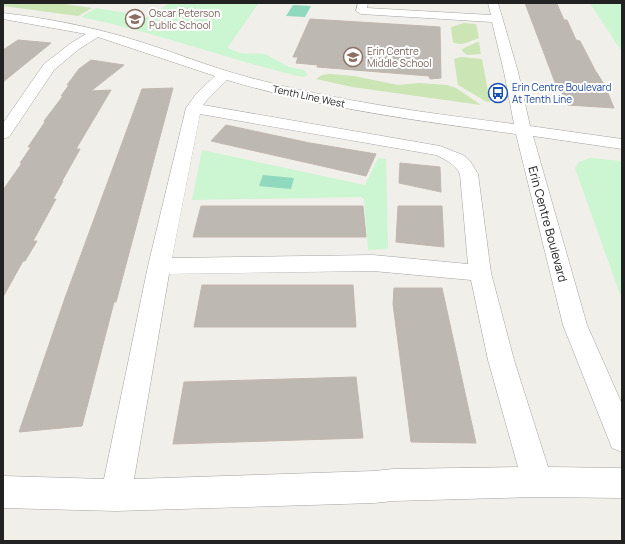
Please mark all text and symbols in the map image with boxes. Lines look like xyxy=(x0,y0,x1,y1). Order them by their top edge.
place label: Oscar Peterson Public School xyxy=(149,6,220,32)
school or university icon: Oscar Peterson Public School xyxy=(124,8,146,30)
place label: Erin Centre Middle School xyxy=(367,44,432,70)
school or university icon: Erin Centre Middle School xyxy=(342,46,364,68)
place label: Erin Centre Boulevard At Tenth Line xyxy=(512,80,612,106)
street label: Tenth Line West xyxy=(271,81,347,111)
bus stop icon: Erin Centre Boulevard At Tenth Line xyxy=(487,82,509,104)
street label: Erin Centre Boulevard xyxy=(524,164,572,284)

